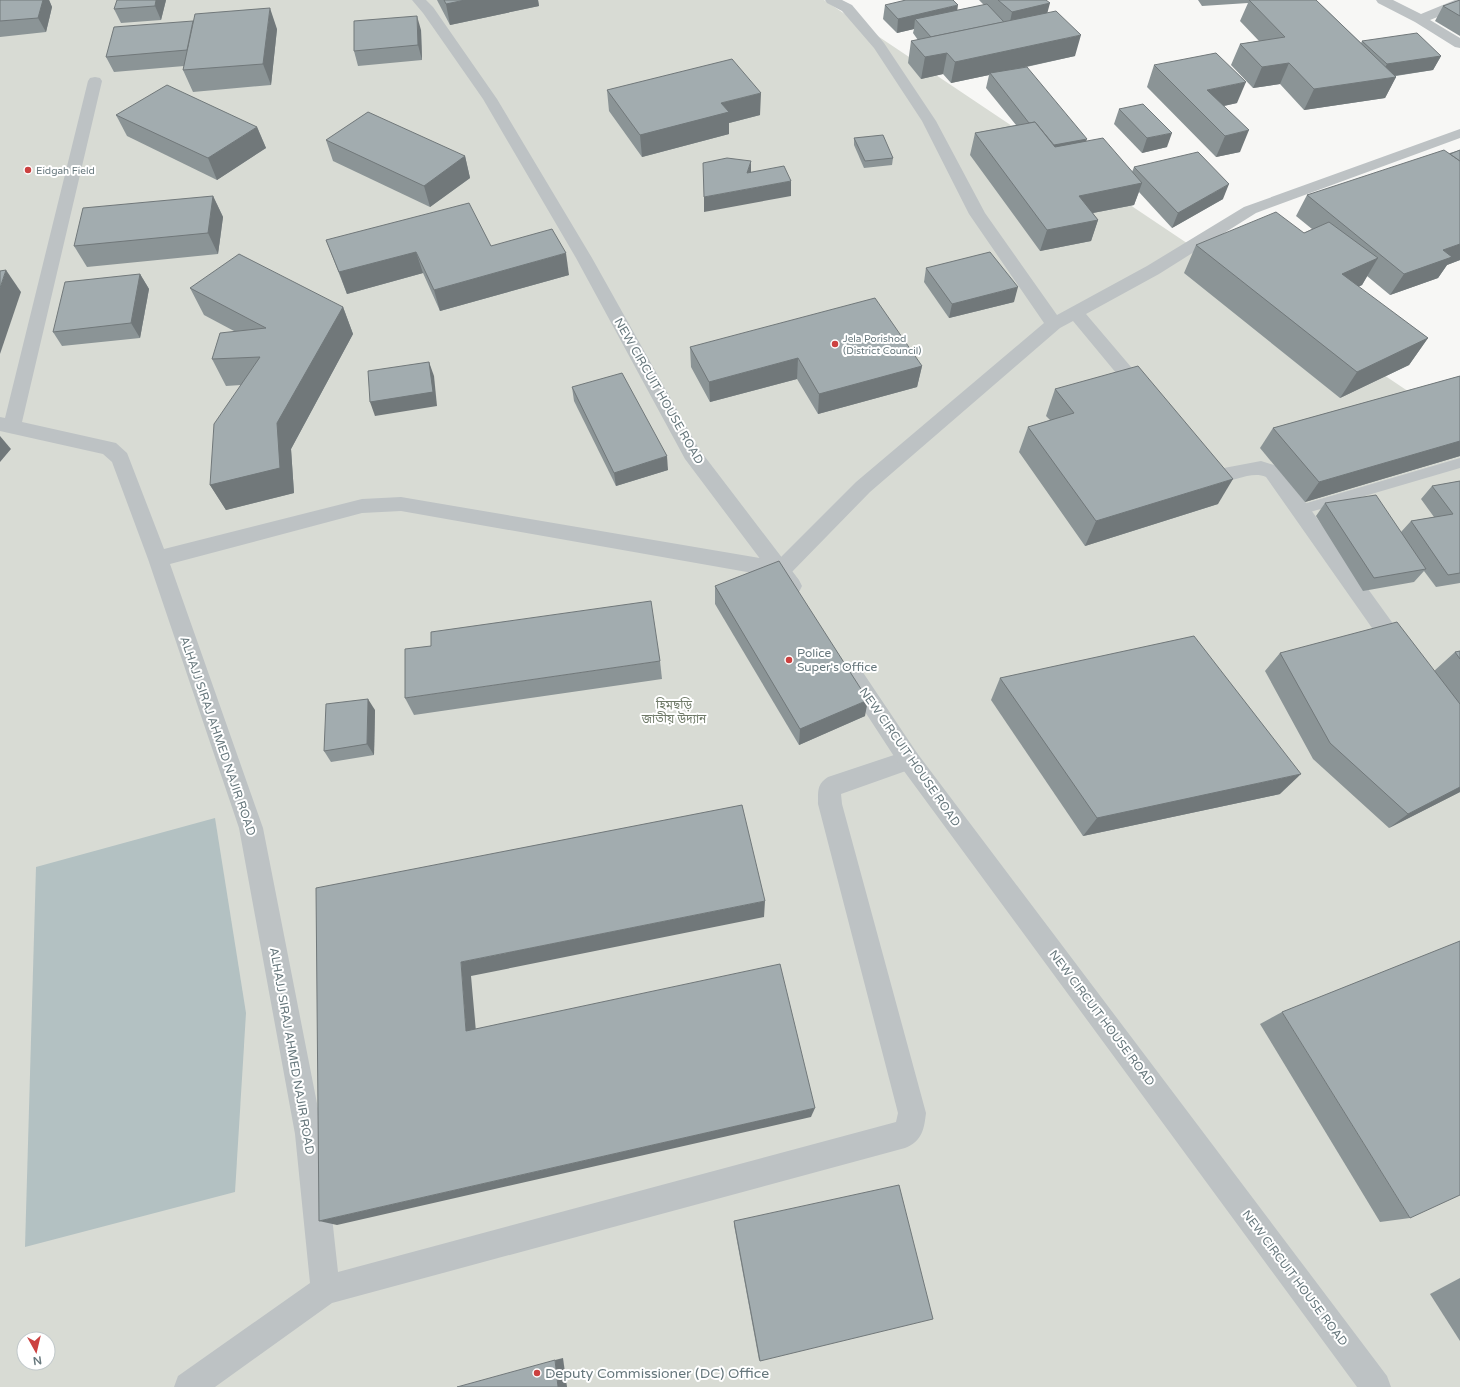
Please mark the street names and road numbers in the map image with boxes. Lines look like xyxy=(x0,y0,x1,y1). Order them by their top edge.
street label: NEW CIRCUIT HOUSE ROAD xyxy=(611,315,707,467)
street label: ALHAJJ SIRAJ AHMED NAJIR ROAD xyxy=(177,634,259,838)
street label: NEW CIRCUIT HOUSE ROAD xyxy=(857,685,963,829)
street label: ALHAJJ SIRAJ AHMED NAJIR ROAD xyxy=(267,946,317,1156)
street label: NEW CIRCUIT HOUSE ROAD xyxy=(1046,947,1158,1089)
street label: NEW CIRCUIT HOUSE ROAD xyxy=(1239,1207,1351,1349)

